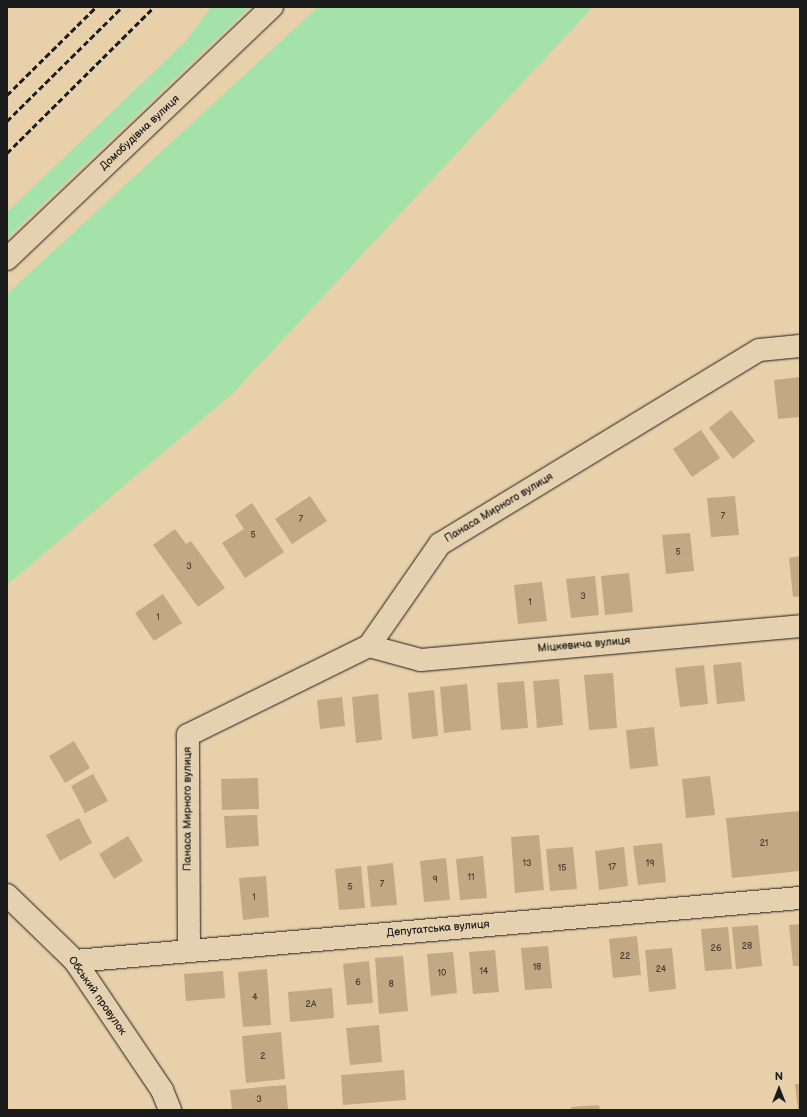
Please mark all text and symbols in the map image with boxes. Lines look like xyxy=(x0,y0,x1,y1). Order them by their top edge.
street label: Домобудівна вулиця xyxy=(97,93,183,173)
street label: Панаса Мирного вулиця xyxy=(442,470,556,546)
house number: 7 xyxy=(721,512,725,522)
house number: 7 xyxy=(299,515,303,525)
house number: 5 xyxy=(250,531,256,541)
house number: 5 xyxy=(675,548,681,558)
house number: 3 xyxy=(186,562,192,572)
house number: 3 xyxy=(580,592,586,602)
house number: 1 xyxy=(528,598,532,608)
house number: 1 xyxy=(156,613,160,623)
street label: Міцкевича вулиця xyxy=(537,634,631,656)
street label: Панаса Мирного вулиця xyxy=(181,747,195,871)
house number: 21 xyxy=(760,839,768,849)
house number: 13 xyxy=(522,859,532,869)
house number: 19 xyxy=(646,859,654,869)
house number: 17 xyxy=(608,863,616,873)
house number: 15 xyxy=(558,864,566,874)
house number: 11 xyxy=(468,873,474,883)
house number: 9 xyxy=(432,875,438,885)
house number: 7 xyxy=(380,880,384,890)
house number: 5 xyxy=(347,883,353,893)
house number: 1 xyxy=(252,893,256,903)
street label: Депутатська вулиця xyxy=(386,918,490,940)
house number: 28 xyxy=(742,942,752,952)
house number: 26 xyxy=(711,944,721,954)
house number: 22 xyxy=(620,952,630,962)
street label: Обський провулок xyxy=(65,954,129,1038)
house number: 18 xyxy=(533,963,541,973)
house number: 24 xyxy=(656,965,666,975)
house number: 14 xyxy=(480,967,488,977)
house number: 10 xyxy=(438,969,446,979)
house number: 6 xyxy=(355,978,361,988)
house number: 8 xyxy=(388,980,394,990)
house number: 4 xyxy=(252,993,258,1003)
house number: 2А xyxy=(306,1000,316,1010)
house number: 2 xyxy=(260,1052,266,1062)
north arrow xyxy=(759,1069,799,1109)
text: N xyxy=(775,1070,783,1083)
house number: 3 xyxy=(256,1095,262,1105)

